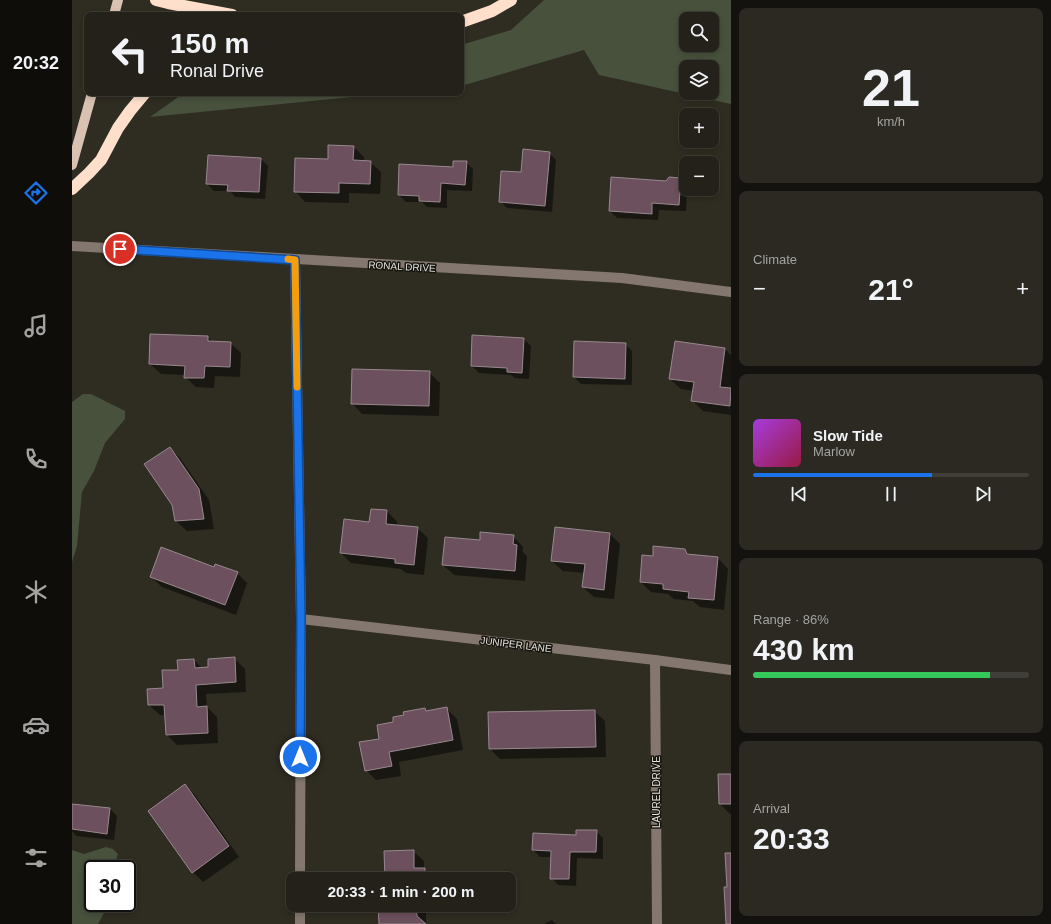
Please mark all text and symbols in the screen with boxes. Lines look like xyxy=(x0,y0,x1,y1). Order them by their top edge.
map controls xyxy=(679,12,719,196)
button: search xyxy=(679,12,719,52)
icon: left xyxy=(104,28,156,80)
text: 150 m xyxy=(170,28,249,59)
text: 20:32 xyxy=(13,53,59,73)
text: 21 xyxy=(862,59,920,117)
button: layers xyxy=(679,60,719,100)
text: Ronal Drive xyxy=(170,61,264,81)
button: + xyxy=(679,108,719,148)
text: km/h xyxy=(877,114,905,129)
button: − xyxy=(679,156,719,196)
icon: directions xyxy=(22,179,50,207)
pin xyxy=(103,232,137,266)
icon: arrive xyxy=(109,238,131,260)
text: Climate xyxy=(753,252,797,267)
street label: RONAL DRIVE xyxy=(368,259,436,274)
text: 21° xyxy=(868,273,914,306)
text: − xyxy=(753,276,766,301)
text: + xyxy=(1016,276,1029,301)
icon: music xyxy=(22,312,50,340)
text: Slow Tide xyxy=(813,427,883,444)
text: Marlow xyxy=(813,444,855,459)
icon: phone xyxy=(22,445,50,473)
icon: previous xyxy=(788,483,810,505)
icon: pause xyxy=(880,483,902,505)
icon: next xyxy=(972,483,994,505)
icon: climate xyxy=(22,578,50,606)
text: Range · 86% xyxy=(753,612,829,627)
text: 430 km xyxy=(753,633,855,666)
street label: JUNIPER LANE xyxy=(480,635,553,654)
icon: car xyxy=(22,711,50,739)
position arrow xyxy=(279,736,321,778)
street label: LAUREL DRIVE xyxy=(651,756,662,828)
text: Arrival xyxy=(753,801,790,816)
text: 20:33 xyxy=(753,822,830,855)
icon: filters xyxy=(22,844,50,872)
speed limit sign: 30 xyxy=(84,860,136,912)
text: 20:33 · 1 min · 200 m xyxy=(328,883,474,900)

